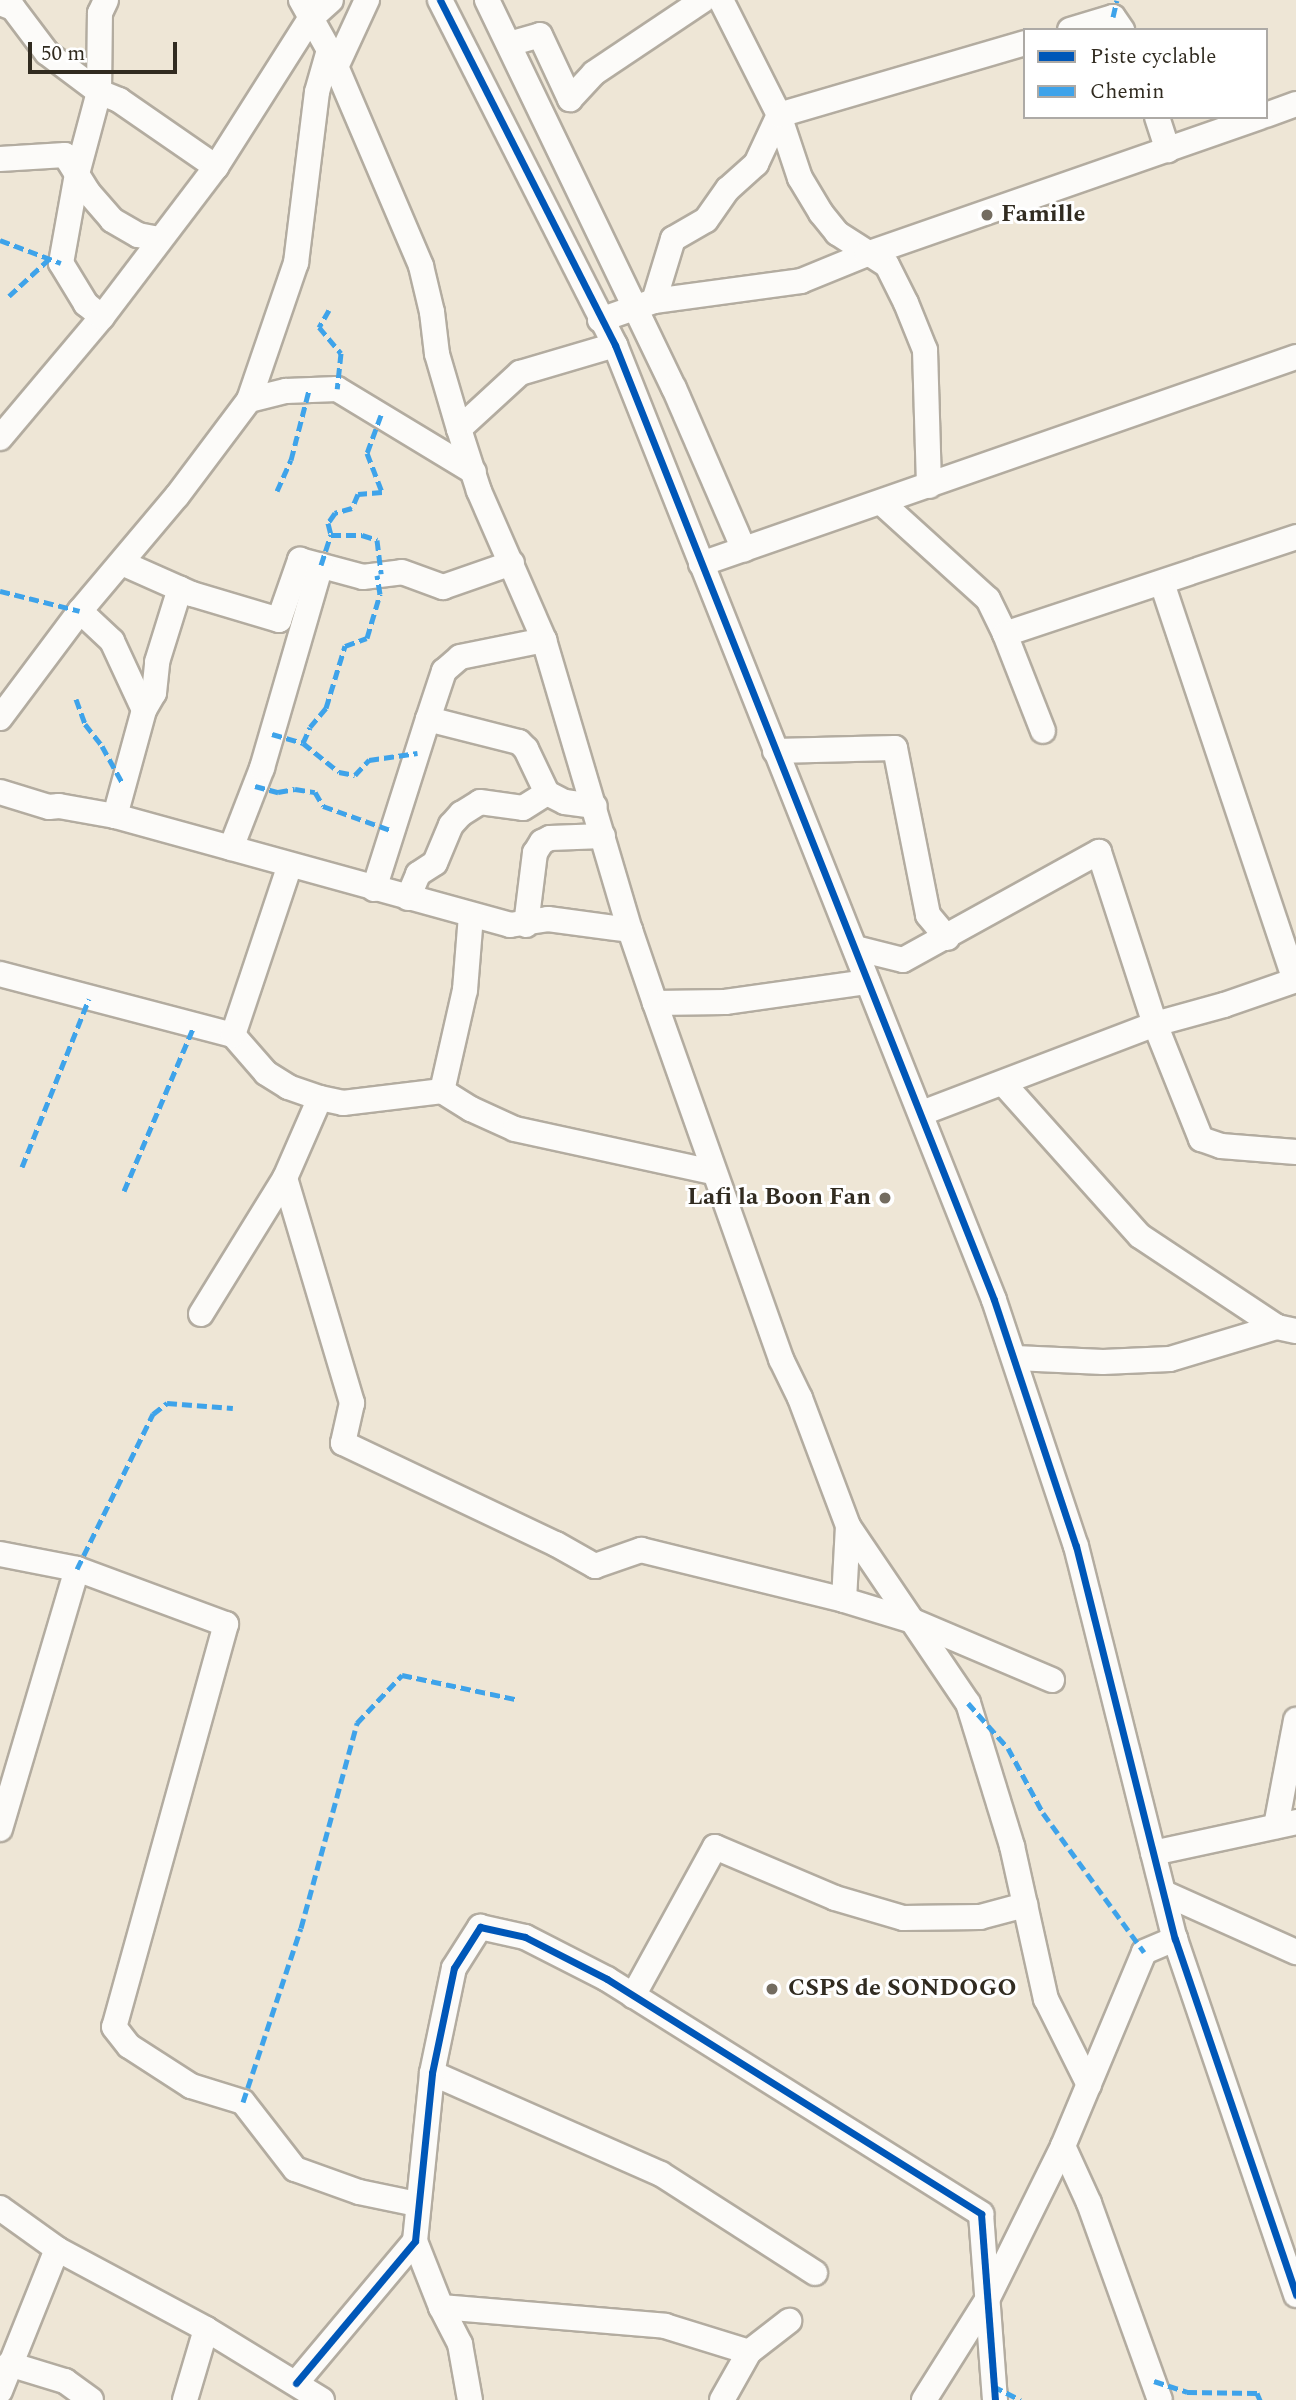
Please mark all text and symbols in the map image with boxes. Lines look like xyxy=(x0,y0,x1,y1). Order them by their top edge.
scale bar xyxy=(32,28,180,72)
legend xyxy=(1023,28,1268,119)
text: 50 m xyxy=(41,38,85,70)
text: Piste cyclable xyxy=(1090,41,1216,73)
text: Chemin xyxy=(1090,76,1164,108)
place label: Famille xyxy=(1001,201,1085,229)
marker: Famille xyxy=(979,207,995,223)
place label: Lafi la Boon Fan xyxy=(687,1184,871,1212)
marker: Lafi la Boon Fan xyxy=(877,1190,893,1206)
place label: CSPS de SONDOGO xyxy=(788,1975,1016,2003)
marker: CSPS de SONDOGO xyxy=(762,1979,782,1999)

